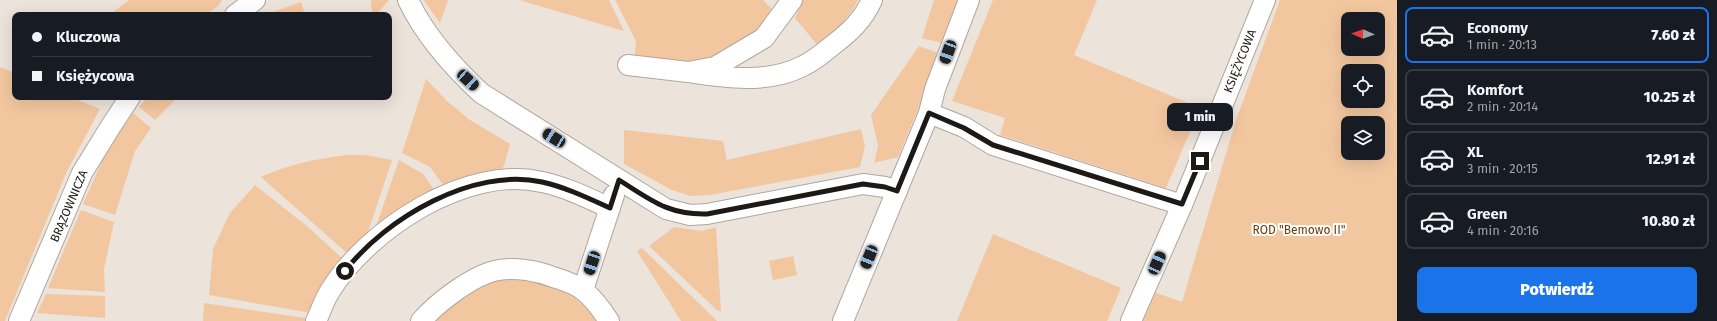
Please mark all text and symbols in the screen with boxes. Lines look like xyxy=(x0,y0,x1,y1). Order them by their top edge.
north arrow xyxy=(1341,12,1385,56)
map controls xyxy=(1341,12,1385,160)
icon: car xyxy=(1419,17,1455,53)
text: Economy xyxy=(1467,19,1528,37)
text: 7.60 zł xyxy=(1651,26,1695,44)
street label: KSIĘŻYCOWA xyxy=(1220,27,1259,95)
text: Kluczowa xyxy=(56,28,120,46)
text: 1 min · 20:13 xyxy=(1467,37,1537,52)
car xyxy=(938,39,958,65)
button: locate xyxy=(1341,64,1385,108)
text: Księżycowa xyxy=(56,67,135,85)
car xyxy=(455,68,481,92)
icon: car xyxy=(1419,79,1455,115)
text: Komfort xyxy=(1467,81,1523,99)
text: 10.25 zł xyxy=(1644,88,1695,106)
text: 2 min · 20:14 xyxy=(1467,99,1538,114)
callout: 1 min xyxy=(1167,103,1233,131)
text: 1 min xyxy=(1184,109,1216,124)
button: layers xyxy=(1341,116,1385,160)
car xyxy=(541,127,567,149)
icon: car xyxy=(1419,141,1455,177)
text: XL xyxy=(1467,143,1483,161)
text: 12.91 zł xyxy=(1646,150,1695,168)
route end xyxy=(1191,152,1209,170)
text: 3 min · 20:15 xyxy=(1467,161,1538,176)
street label: BRĄZOWNICZA xyxy=(47,168,91,244)
icon: car xyxy=(1419,203,1455,239)
text: Green xyxy=(1467,205,1507,223)
text: 10.80 zł xyxy=(1642,212,1695,230)
park label: ROD "Bemowo II" xyxy=(1253,223,1346,237)
text: 4 min · 20:16 xyxy=(1467,223,1539,238)
car xyxy=(859,244,879,270)
car xyxy=(583,250,601,276)
car xyxy=(1147,250,1167,276)
route start xyxy=(336,262,354,280)
button: Potwierdź xyxy=(1417,267,1697,313)

